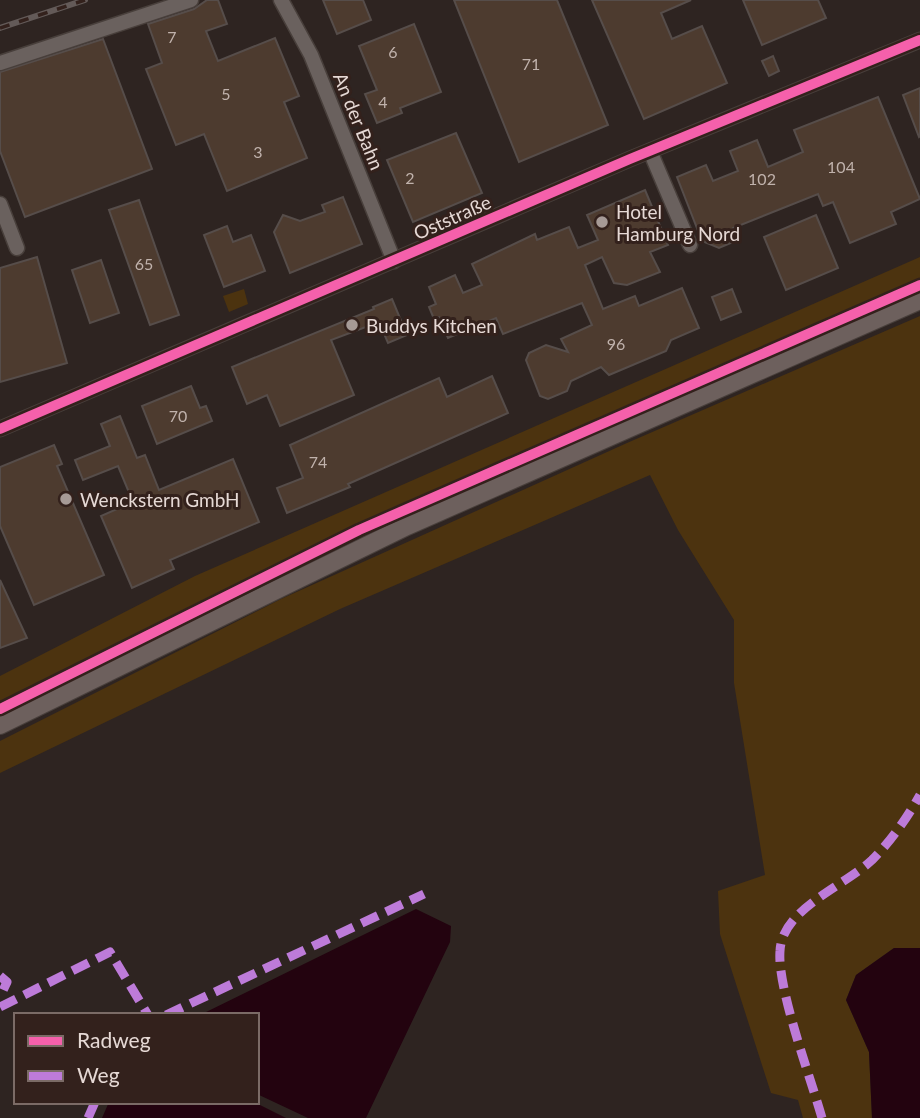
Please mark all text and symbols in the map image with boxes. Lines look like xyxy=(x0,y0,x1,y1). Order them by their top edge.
house number: 7 xyxy=(167,27,177,46)
house number: 6 xyxy=(388,42,398,61)
house number: 71 xyxy=(522,54,540,73)
street label: An der Bahn xyxy=(329,69,389,173)
house number: 5 xyxy=(221,84,231,103)
house number: 4 xyxy=(378,92,388,111)
house number: 3 xyxy=(253,142,263,161)
house number: 104 xyxy=(827,157,855,176)
house number: 2 xyxy=(405,168,415,187)
house number: 102 xyxy=(748,169,776,188)
street label: Oststraße xyxy=(410,190,494,244)
place label: Hotel Hamburg Nord xyxy=(616,200,740,245)
marker: Hotel Hamburg Nord xyxy=(594,214,610,230)
house number: 65 xyxy=(135,254,153,273)
place label: Buddys Kitchen xyxy=(366,314,497,337)
marker: Buddys Kitchen xyxy=(344,317,360,333)
house number: 96 xyxy=(607,334,625,353)
house number: 70 xyxy=(169,406,187,425)
house number: 74 xyxy=(309,452,327,471)
place label: Wenckstern GmbH xyxy=(80,488,240,511)
marker: Wenckstern GmbH xyxy=(58,491,74,507)
legend xyxy=(14,1013,259,1104)
text: Radweg xyxy=(77,1027,151,1052)
text: Weg xyxy=(77,1062,120,1087)

